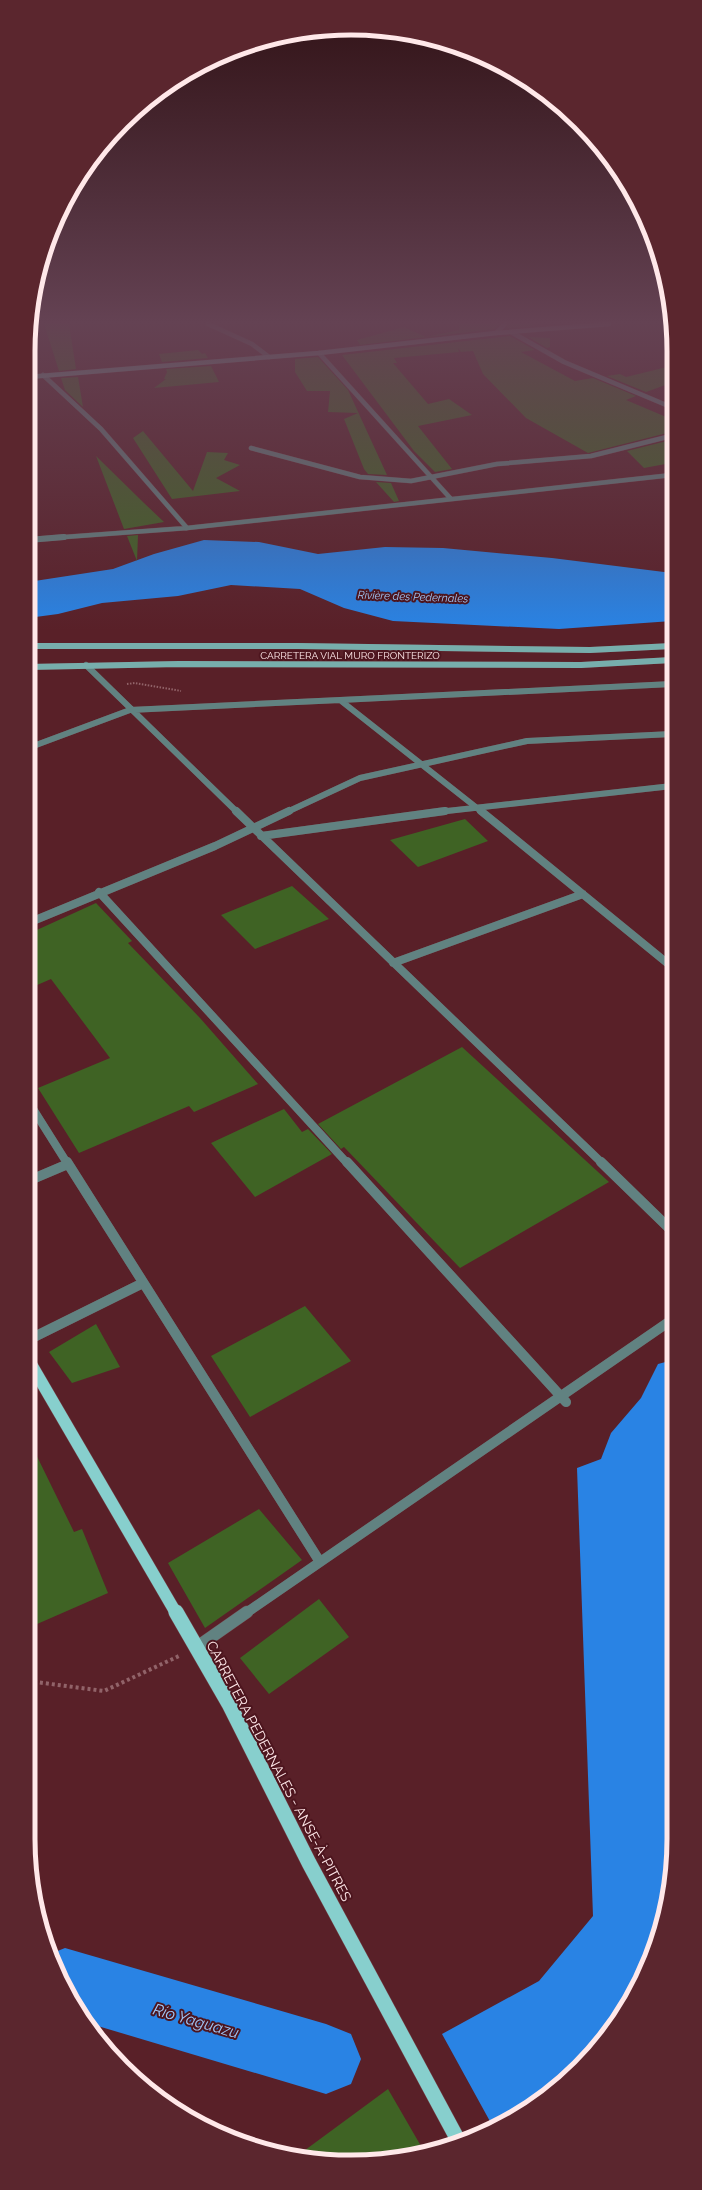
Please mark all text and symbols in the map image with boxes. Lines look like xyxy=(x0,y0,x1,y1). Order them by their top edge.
water label: Rivière des Pedernales xyxy=(357,589,469,605)
street label: CARRETERA VIAL MURO FRONTERIZO xyxy=(260,650,440,661)
street label: CARRETERA PEDERNALES - ANSE-À-PITRES xyxy=(203,1638,356,1904)
water label: Río Yaguazu xyxy=(151,2000,241,2042)

